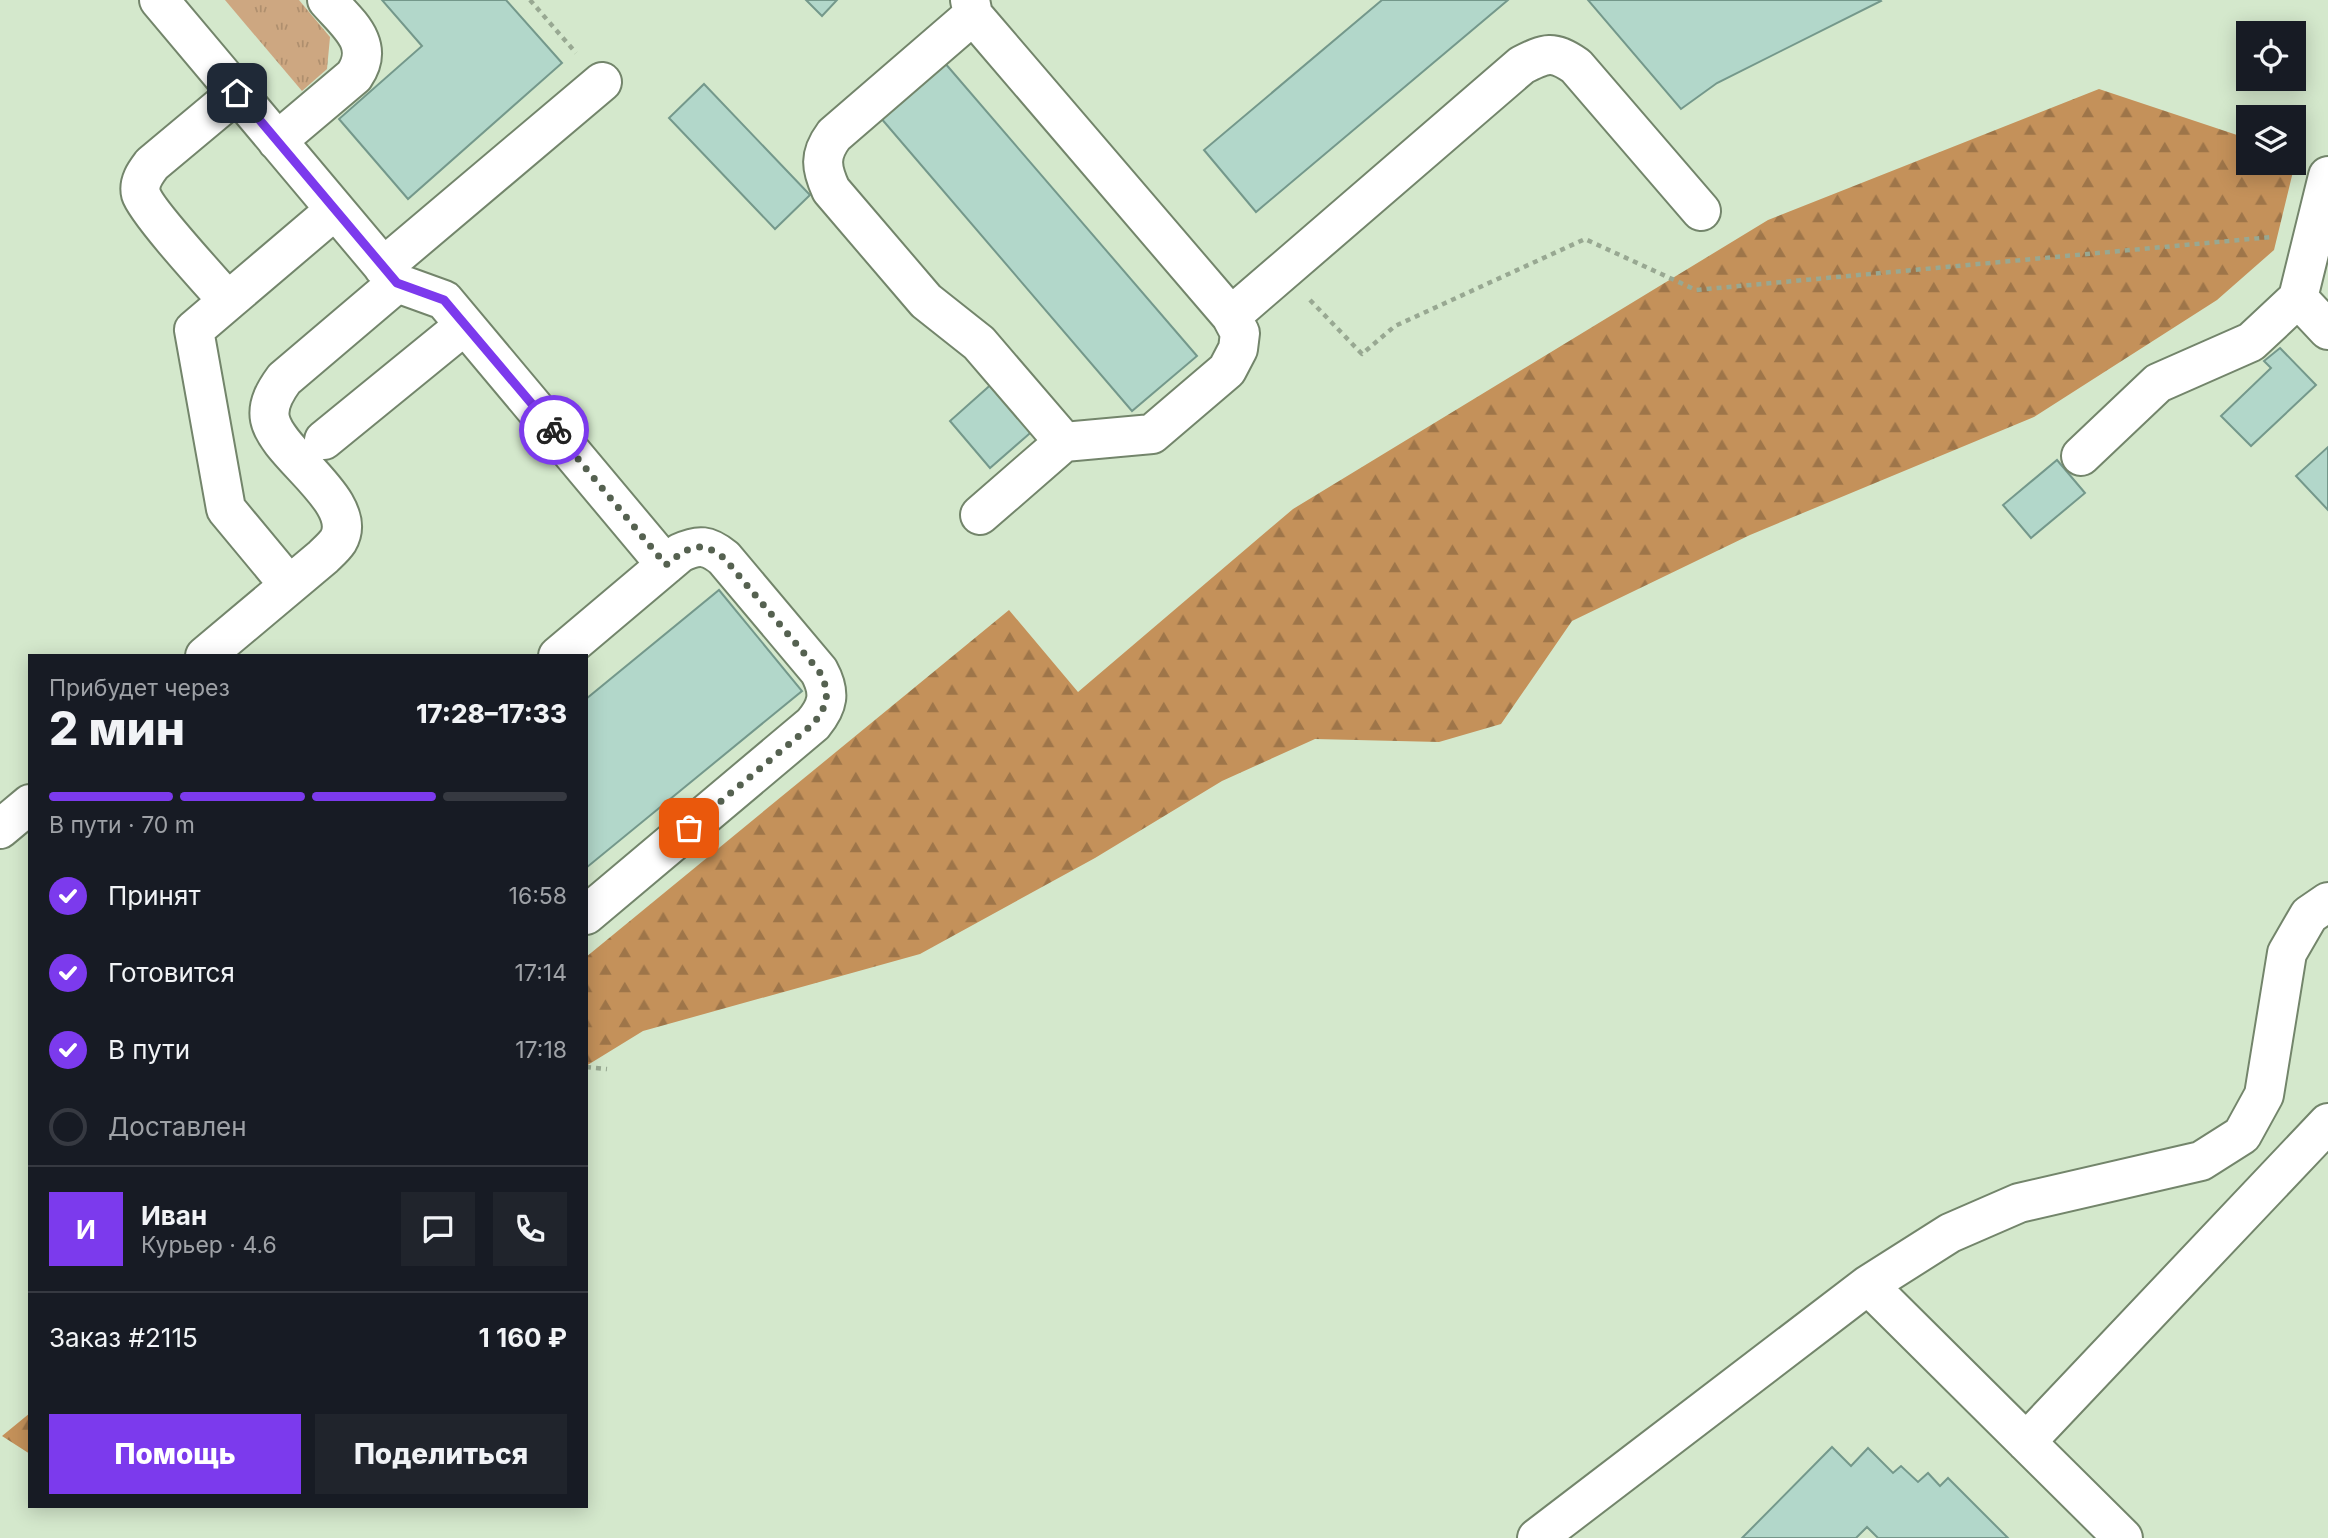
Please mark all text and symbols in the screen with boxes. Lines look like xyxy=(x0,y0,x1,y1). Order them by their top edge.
map controls xyxy=(2236,21,2306,175)
button: locate xyxy=(2236,21,2306,91)
pin xyxy=(207,63,267,123)
icon: home xyxy=(218,74,256,112)
button: layers xyxy=(2236,105,2306,175)
courier xyxy=(519,395,589,465)
icon: bike xyxy=(535,411,573,449)
text: Прибудет через xyxy=(49,674,230,702)
text: 17:28–17:33 xyxy=(416,698,567,729)
text: 2 мин xyxy=(49,700,185,756)
pin xyxy=(659,798,719,858)
icon: bag xyxy=(670,809,708,847)
text: В пути · 70 m xyxy=(49,811,195,839)
icon: check xyxy=(49,877,87,915)
text: Принят xyxy=(108,880,201,911)
text: 16:58 xyxy=(509,882,567,910)
icon: check xyxy=(49,954,87,992)
text: Готовится xyxy=(108,957,235,988)
text: 17:14 xyxy=(515,959,567,987)
icon: check xyxy=(49,1031,87,1069)
text: В пути xyxy=(108,1034,190,1065)
text: 17:18 xyxy=(515,1036,567,1064)
text: Доставлен xyxy=(108,1111,247,1142)
button: chat xyxy=(401,1192,475,1266)
button: phone xyxy=(493,1192,567,1266)
text: Иван xyxy=(141,1200,207,1231)
text: И xyxy=(76,1214,96,1245)
text: Курьер · 4.6 xyxy=(141,1231,277,1259)
text: Заказ #2115 xyxy=(49,1322,198,1353)
text: 1 160 ₽ xyxy=(479,1322,567,1353)
button: Помощь xyxy=(49,1414,301,1494)
button: Поделиться xyxy=(315,1414,567,1494)

